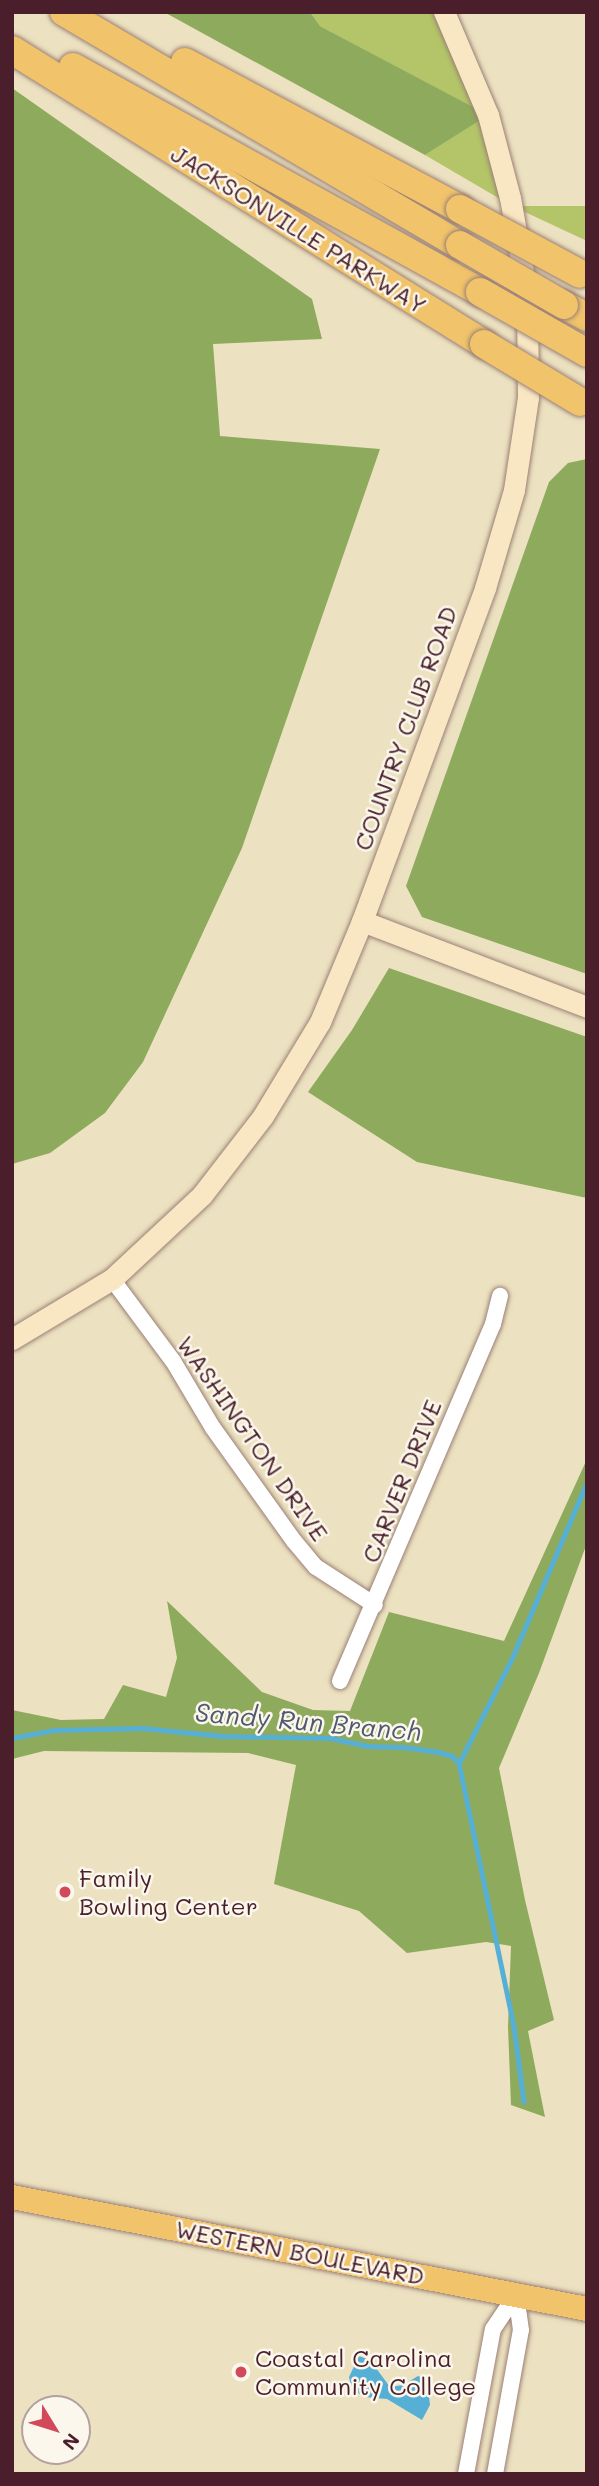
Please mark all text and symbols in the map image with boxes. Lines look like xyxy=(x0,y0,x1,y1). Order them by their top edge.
street label: JACKSONVILLE PARKWAY xyxy=(166,138,432,320)
street label: COUNTRY CLUB ROAD xyxy=(347,602,463,854)
street label: WASHINGTON DRIVE xyxy=(171,1330,335,1546)
street label: CARVER DRIVE xyxy=(355,1395,447,1567)
water label: Sandy Run Branch xyxy=(194,1697,422,1747)
place label: Family Bowling Center xyxy=(79,1864,258,1920)
marker: Family Bowling Center xyxy=(57,1884,73,1900)
street label: WESTERN BOULEVARD xyxy=(173,2214,427,2290)
place label: Coastal Carolina Community College xyxy=(255,2344,476,2400)
marker: Coastal Carolina Community College xyxy=(233,2364,249,2380)
north arrow xyxy=(21,2395,91,2465)
text: N xyxy=(57,2429,86,2455)

